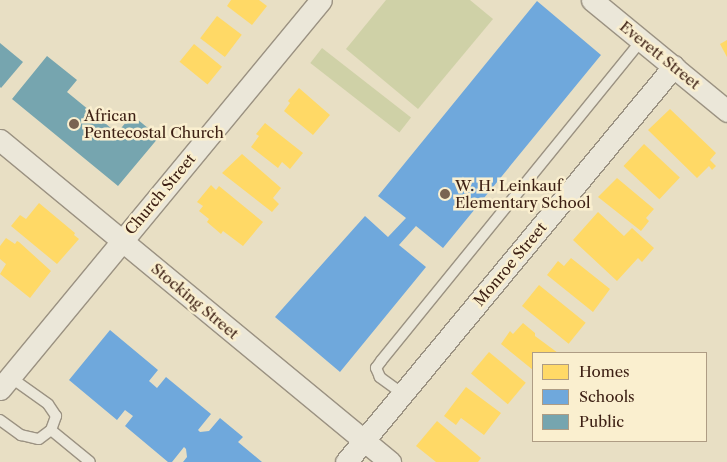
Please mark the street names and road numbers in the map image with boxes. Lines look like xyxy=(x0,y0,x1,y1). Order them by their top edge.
street label: Everett Street xyxy=(616,17,704,93)
street label: Church Street xyxy=(121,150,199,238)
street label: Monroe Street xyxy=(470,219,550,309)
street label: Stocking Street xyxy=(148,259,242,343)

